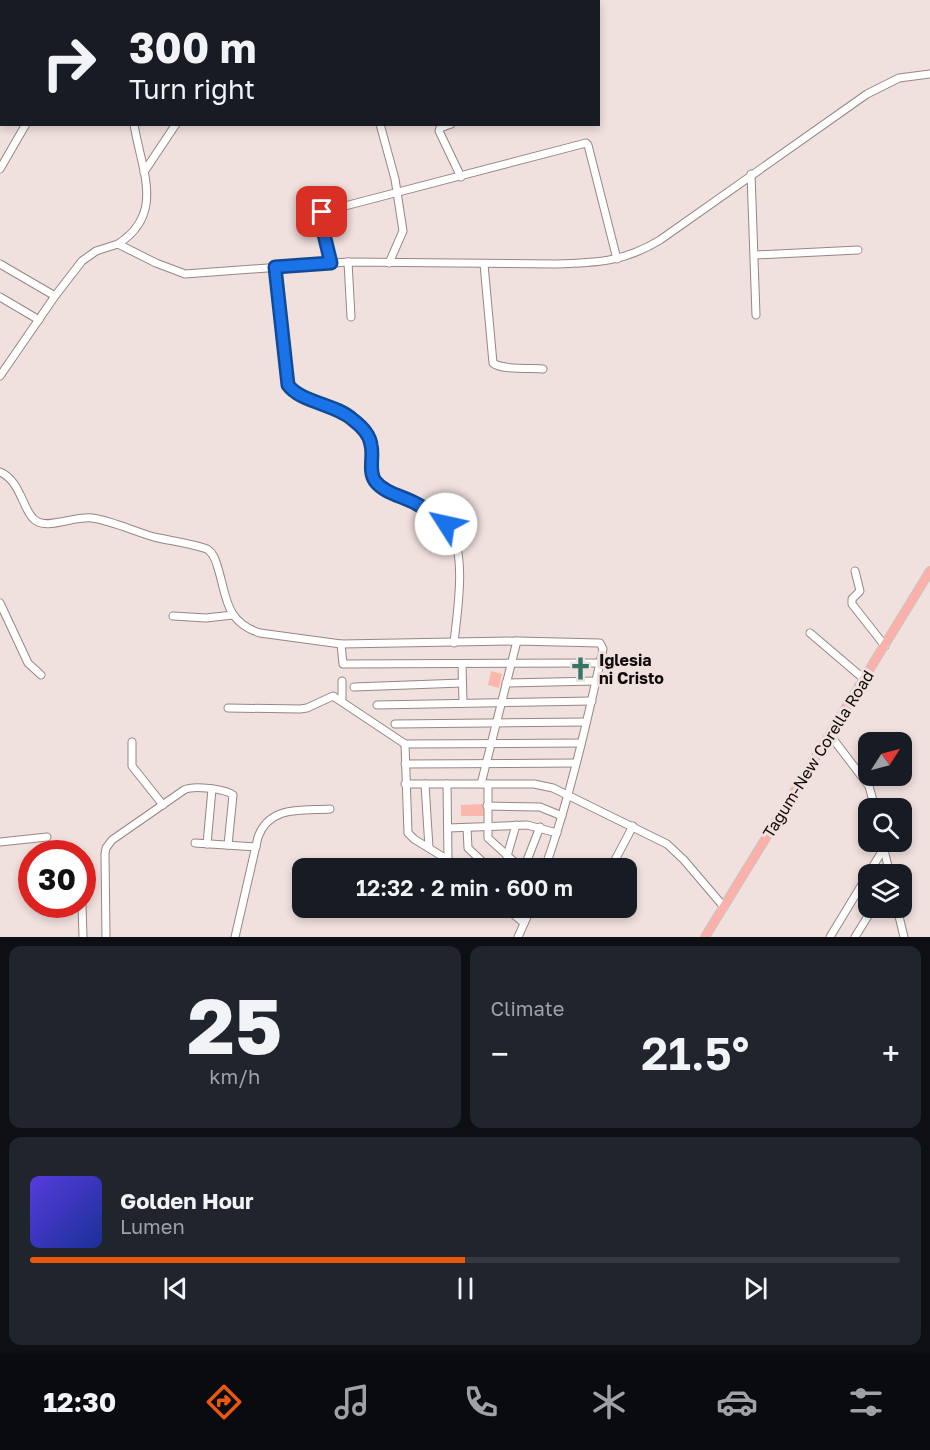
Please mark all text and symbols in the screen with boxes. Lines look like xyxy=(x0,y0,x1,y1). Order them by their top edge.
text: 300 m xyxy=(129,22,256,72)
icon: right xyxy=(30,24,108,102)
text: Turn right xyxy=(129,73,255,105)
pin xyxy=(296,186,347,237)
icon: arrive xyxy=(305,195,338,228)
position arrow xyxy=(414,492,478,556)
place label: Iglesia ni Cristo xyxy=(599,650,664,688)
church icon: Iglesia ni Cristo xyxy=(568,656,594,682)
street label: Tagum-New Corella Road xyxy=(758,667,878,841)
north arrow xyxy=(858,732,912,786)
map controls xyxy=(858,732,912,918)
button: search xyxy=(858,798,912,852)
speed limit sign: 30 xyxy=(18,840,96,918)
button: layers xyxy=(858,864,912,918)
text: 12:32 · 2 min · 600 m xyxy=(356,874,573,901)
text: 25 xyxy=(187,978,282,1071)
text: Climate xyxy=(491,996,564,1020)
text: 21.5° xyxy=(641,1026,749,1080)
text: − xyxy=(491,1034,509,1073)
text: + xyxy=(882,1034,900,1073)
text: km/h xyxy=(209,1064,260,1088)
text: Golden Hour xyxy=(120,1187,254,1214)
text: Lumen xyxy=(120,1214,185,1238)
icon: previous xyxy=(159,1272,192,1305)
icon: pause xyxy=(449,1272,482,1305)
icon: next xyxy=(739,1272,772,1305)
icon: directions xyxy=(203,1381,245,1423)
icon: music xyxy=(331,1381,373,1423)
icon: phone xyxy=(460,1381,502,1423)
icon: climate xyxy=(588,1381,630,1423)
icon: car xyxy=(716,1381,758,1423)
icon: filters xyxy=(845,1381,887,1423)
text: 12:30 xyxy=(43,1386,116,1418)

